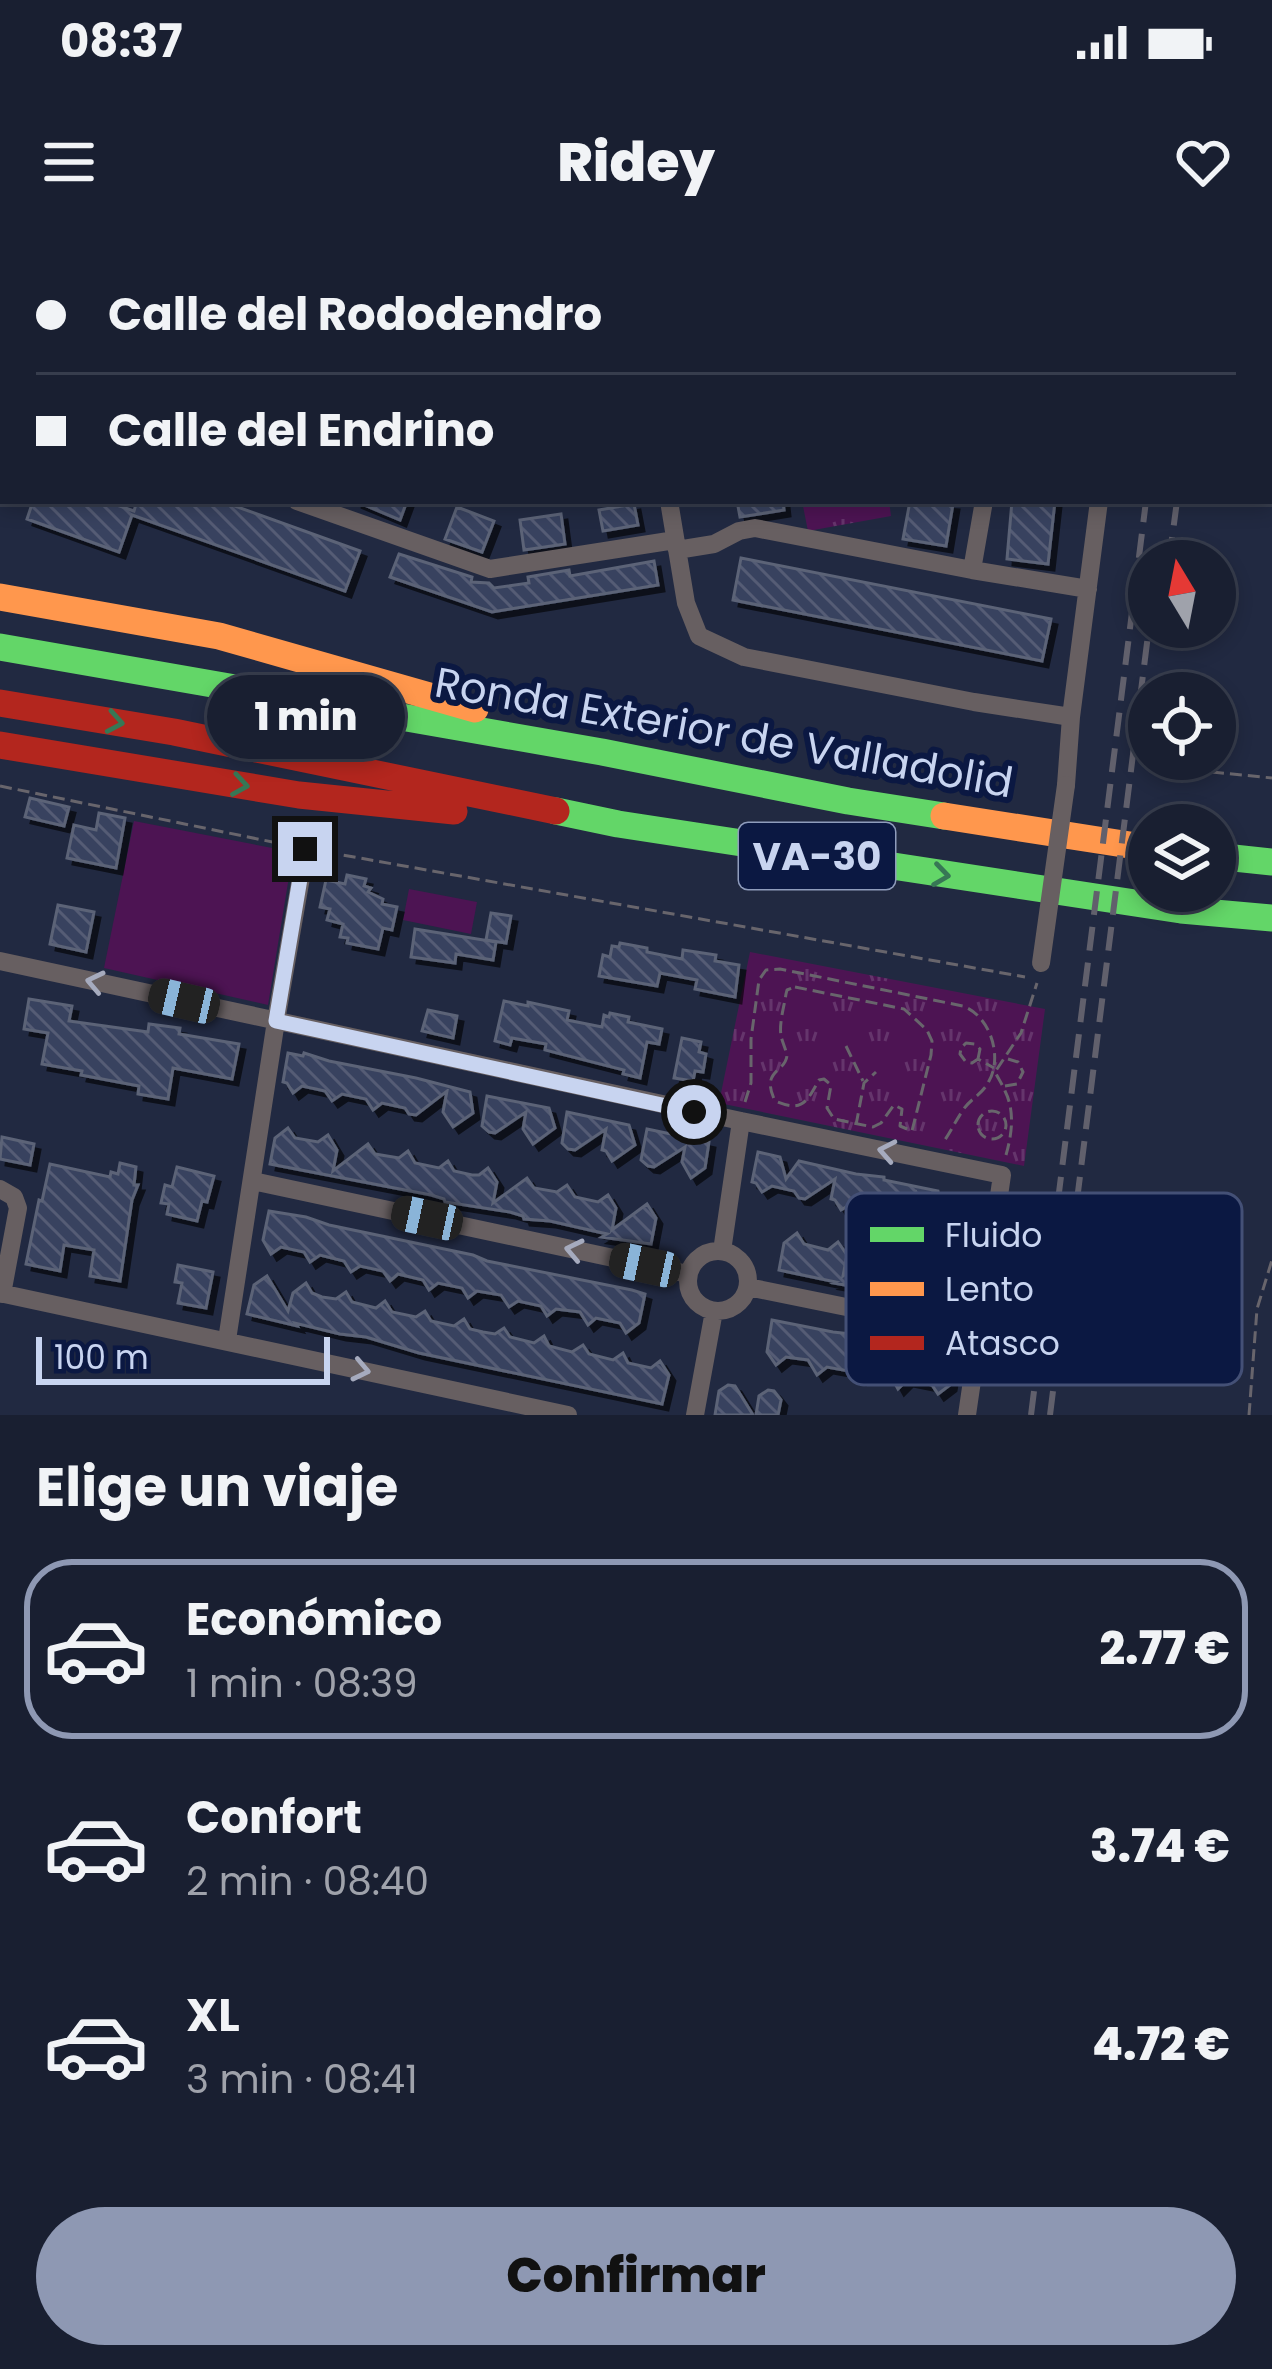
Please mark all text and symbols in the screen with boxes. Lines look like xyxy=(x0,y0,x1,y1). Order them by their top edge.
text: 08:37 xyxy=(60,10,183,73)
text: Ridey xyxy=(557,124,715,200)
icon: menu xyxy=(36,129,102,195)
icon: heart xyxy=(1170,129,1236,195)
text: Calle del Rododendro xyxy=(108,283,602,346)
text: Calle del Endrino xyxy=(108,399,495,462)
north arrow xyxy=(1128,540,1236,648)
map controls xyxy=(1128,540,1236,912)
street label: Ronda Exterior de Valladolid xyxy=(430,653,1018,812)
button: locate xyxy=(1128,672,1236,780)
callout: 1 min xyxy=(206,675,404,759)
text: 1 min xyxy=(255,689,357,744)
one-way arrow xyxy=(105,709,125,734)
one-way arrow xyxy=(229,771,249,796)
button: layers xyxy=(1128,804,1236,912)
route end xyxy=(278,822,332,876)
road number: VA-30 xyxy=(739,823,895,889)
one-way arrow xyxy=(931,861,950,887)
one-way arrow xyxy=(85,970,105,995)
car xyxy=(145,975,223,1027)
route start xyxy=(667,1085,721,1139)
one-way arrow xyxy=(877,1139,897,1165)
car xyxy=(388,1193,466,1243)
legend xyxy=(846,1193,1242,1385)
text: Fluido xyxy=(945,1212,1042,1259)
one-way arrow xyxy=(564,1238,584,1263)
car xyxy=(606,1240,684,1290)
text: Lento xyxy=(945,1266,1034,1313)
text: Atasco xyxy=(945,1320,1060,1367)
scale bar xyxy=(36,1331,330,1384)
text: 100 m xyxy=(54,1334,149,1381)
one-way arrow xyxy=(350,1356,370,1381)
text: Elige un viaje xyxy=(36,1449,398,1525)
text: Económico xyxy=(186,1588,442,1651)
icon: car xyxy=(42,1595,150,1703)
text: 2.77 € xyxy=(1099,1617,1230,1680)
text: 1 min · 08:39 xyxy=(186,1656,418,1711)
text: Confort xyxy=(186,1786,362,1849)
icon: car xyxy=(42,1793,150,1901)
text: 3.74 € xyxy=(1090,1815,1230,1878)
text: 2 min · 08:40 xyxy=(186,1854,429,1909)
text: XL xyxy=(186,1984,240,2047)
icon: car xyxy=(42,1991,150,2099)
text: 4.72 € xyxy=(1092,2013,1230,2076)
text: 3 min · 08:41 xyxy=(186,2052,418,2107)
button: Confirmar xyxy=(36,2207,1236,2345)

